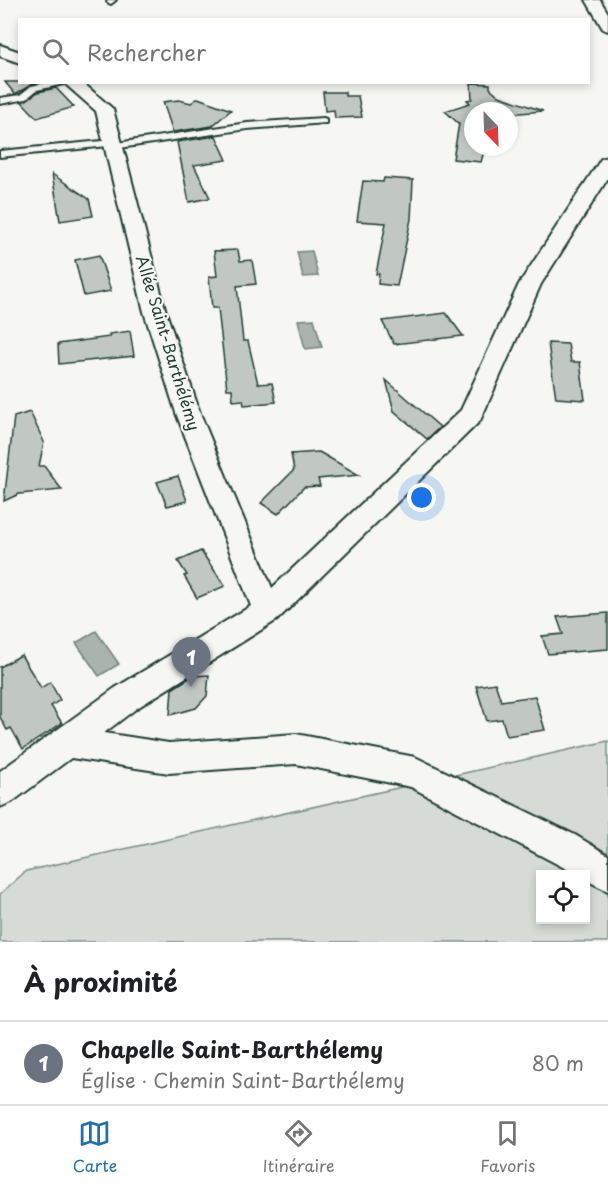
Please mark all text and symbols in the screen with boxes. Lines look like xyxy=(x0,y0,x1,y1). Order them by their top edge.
search box xyxy=(18,18,590,84)
icon: search xyxy=(39,35,72,68)
text: Rechercher xyxy=(87,35,206,68)
north arrow xyxy=(464,102,518,156)
street label: Allée Saint-Barthélémy xyxy=(131,252,207,433)
your location xyxy=(407,483,436,512)
pin: 1 xyxy=(172,638,210,687)
map controls xyxy=(536,870,590,924)
button: locate xyxy=(536,870,590,924)
text: À proximité xyxy=(24,962,178,1001)
text: Chapelle Saint-Barthélemy xyxy=(81,1032,383,1065)
text: 1 xyxy=(39,1048,48,1078)
text: 80 m xyxy=(532,1048,584,1078)
text: Église · Chemin Saint-Barthélemy xyxy=(81,1065,405,1095)
tab: Carte xyxy=(73,1117,117,1177)
tab: Itinéraire xyxy=(263,1117,335,1177)
tab: Favoris xyxy=(480,1117,535,1177)

